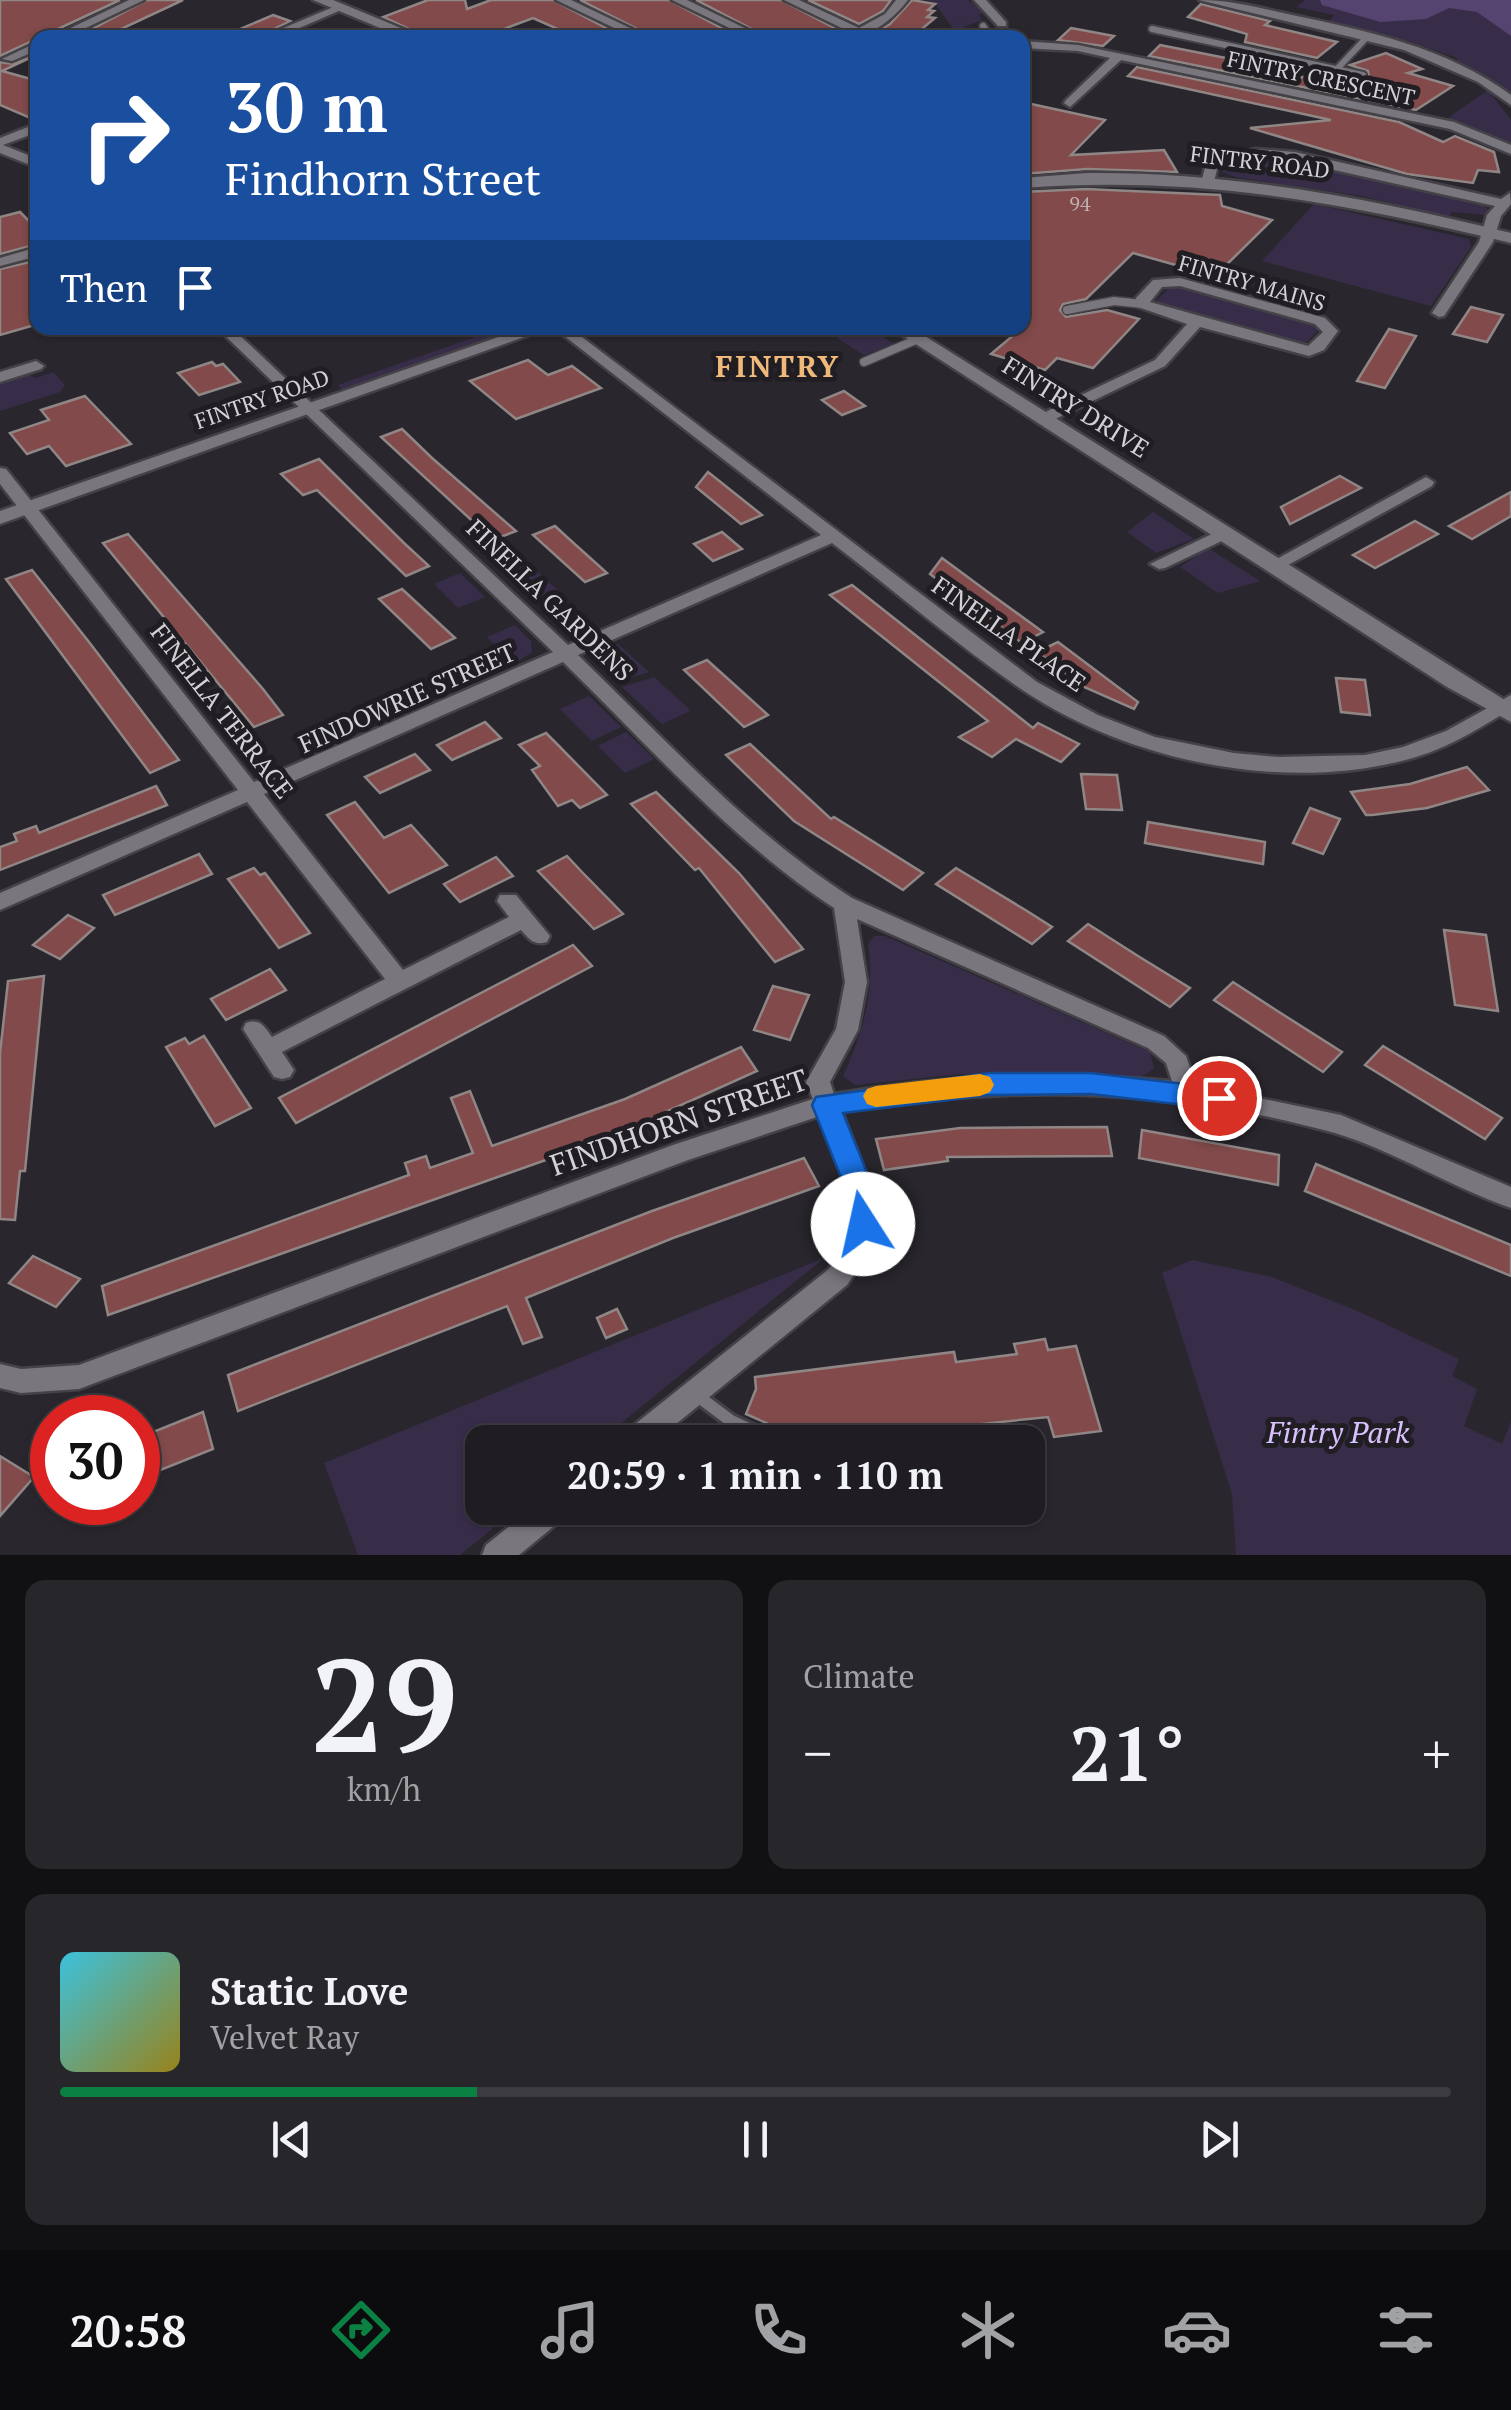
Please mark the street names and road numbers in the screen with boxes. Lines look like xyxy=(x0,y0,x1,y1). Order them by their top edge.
street label: FINTRY CRESCENT xyxy=(1225,43,1418,112)
street label: FINTRY ROAD xyxy=(1189,139,1332,184)
street label: FINTRY MAINS xyxy=(1175,248,1329,317)
street label: FINTRY DRIVE xyxy=(997,348,1156,465)
street label: FINTRY ROAD xyxy=(191,362,333,435)
street label: FINELLA GARDENS xyxy=(460,512,641,688)
street label: FINELLA PLACE xyxy=(926,568,1093,699)
street label: FINELLA TERRACE xyxy=(144,616,301,805)
street label: FINDOWRIE STREET xyxy=(293,635,520,760)
street label: FINDHORN STREET xyxy=(545,1059,813,1185)

